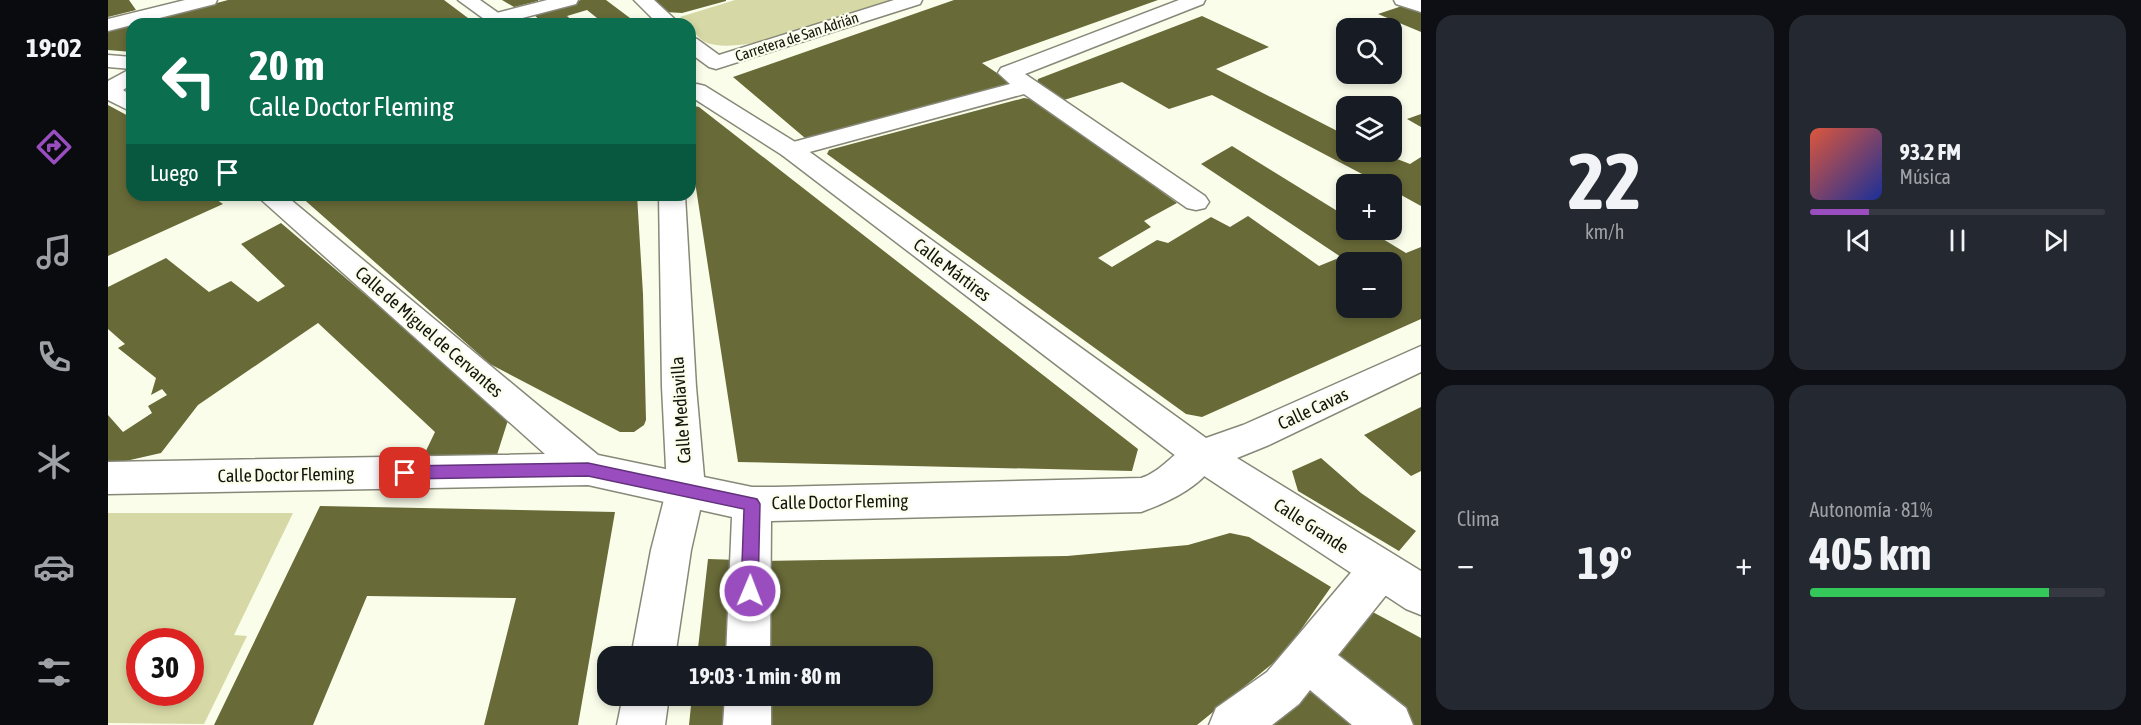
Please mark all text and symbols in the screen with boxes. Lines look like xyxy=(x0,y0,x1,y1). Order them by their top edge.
street label: Carretera de San Adrián xyxy=(733,9,861,64)
map controls xyxy=(1336,18,1402,318)
button: search xyxy=(1336,18,1402,84)
text: 19:02 xyxy=(26,32,82,63)
text: 20 m xyxy=(249,41,324,89)
icon: left xyxy=(150,42,228,120)
text: Calle Doctor Fleming xyxy=(249,91,454,122)
button: layers xyxy=(1336,96,1402,162)
icon: directions xyxy=(33,126,75,168)
text: 22 xyxy=(1568,136,1641,226)
text: 93.2 FM xyxy=(1900,139,1961,165)
icon: arrive xyxy=(211,156,244,189)
text: Luego xyxy=(150,160,199,186)
text: Música xyxy=(1900,165,1951,188)
button: + xyxy=(1336,174,1402,240)
text: km/h xyxy=(1585,220,1625,243)
icon: previous xyxy=(1842,224,1875,257)
icon: pause xyxy=(1941,224,1974,257)
icon: next xyxy=(2039,224,2072,257)
icon: music xyxy=(33,231,75,273)
street label: Calle Mártires xyxy=(910,234,995,305)
button: − xyxy=(1336,252,1402,318)
street label: Calle de Miguel de Cervantes xyxy=(351,262,507,401)
icon: phone xyxy=(33,336,75,378)
street label: Calle Mediavilla xyxy=(666,356,695,464)
street label: Calle Cavas xyxy=(1274,383,1351,434)
icon: climate xyxy=(33,441,75,483)
pin xyxy=(379,447,430,498)
icon: arrive xyxy=(388,456,421,489)
street label: Calle Doctor Fleming xyxy=(218,463,355,486)
street label: Calle Doctor Fleming xyxy=(772,490,909,513)
street label: Calle Grande xyxy=(1270,494,1353,557)
text: Autonomía · 81% xyxy=(1810,498,1932,521)
text: Clima xyxy=(1457,507,1500,530)
text: 405 km xyxy=(1810,528,1931,580)
text: 19° xyxy=(1577,537,1632,589)
text: − xyxy=(1457,544,1474,582)
text: + xyxy=(1735,544,1752,582)
icon: car xyxy=(33,546,75,588)
position arrow xyxy=(718,559,782,623)
speed limit sign: 30 xyxy=(126,628,204,706)
icon: filters xyxy=(33,651,75,693)
text: 19:03 · 1 min · 80 m xyxy=(689,663,841,689)

